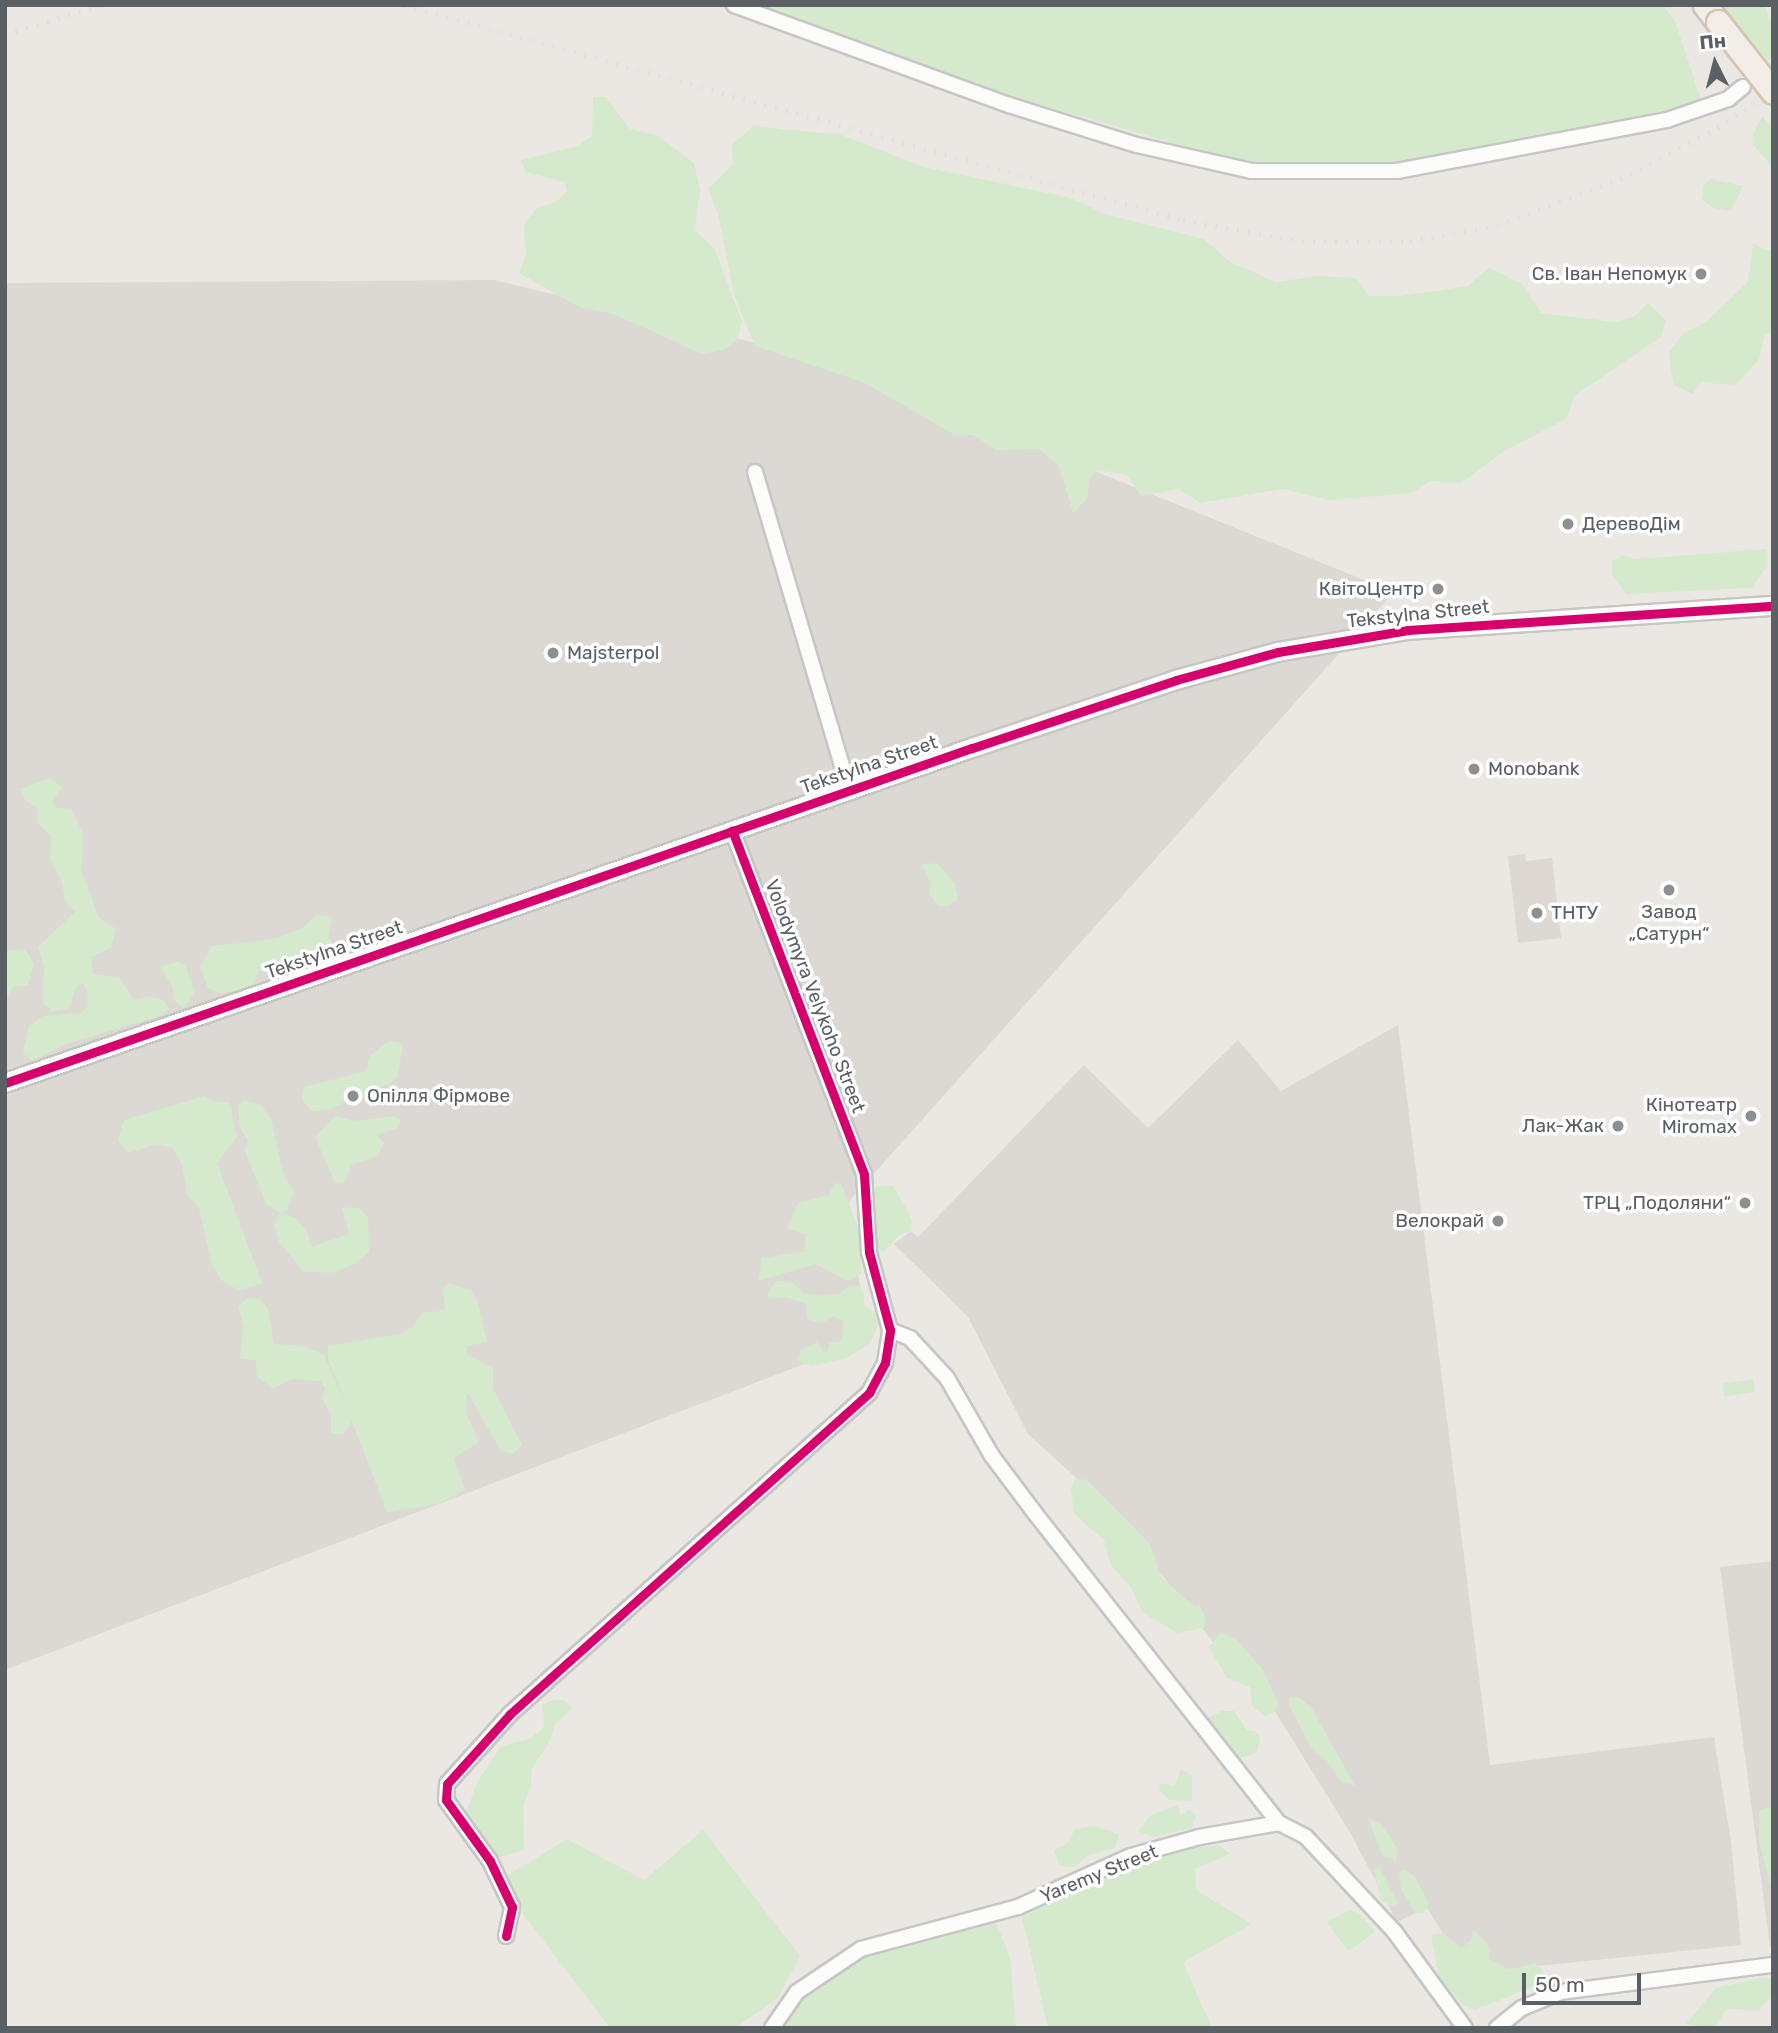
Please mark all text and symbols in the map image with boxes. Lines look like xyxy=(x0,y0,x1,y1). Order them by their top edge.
north arrow xyxy=(1680,28,1750,98)
text: Пн xyxy=(1698,29,1727,54)
place label: Св. Іван Непомук xyxy=(1532,263,1687,285)
marker: Св. Іван Непомук xyxy=(1693,266,1709,282)
place label: ДеревоДім xyxy=(1582,513,1681,535)
marker: ДеревоДім xyxy=(1560,516,1576,532)
place label: КвітоЦентр xyxy=(1319,578,1424,600)
marker: КвітоЦентр xyxy=(1430,581,1446,597)
street label: Tekstylna Street xyxy=(1346,595,1490,633)
place label: Majsterpol xyxy=(567,642,659,664)
marker: Majsterpol xyxy=(545,645,561,661)
street label: Tekstylna Street xyxy=(798,731,940,799)
place label: Monobank xyxy=(1488,758,1580,780)
marker: Monobank xyxy=(1466,761,1482,777)
street label: Volodymyra Velykoho Street xyxy=(760,876,870,1116)
marker: Завод „Сатурн“ xyxy=(1661,882,1677,898)
place label: Завод „Сатурн“ xyxy=(1628,901,1710,945)
place label: ТНТУ xyxy=(1551,902,1598,924)
marker: ТНТУ xyxy=(1529,905,1545,921)
street label: Tekstylna Street xyxy=(263,916,405,984)
place label: Опілля Фірмове xyxy=(367,1085,510,1107)
marker: Опілля Фірмове xyxy=(345,1088,361,1104)
place label: Кінотеатр Miromax xyxy=(1646,1094,1737,1138)
marker: Кінотеатр Miromax xyxy=(1743,1108,1759,1124)
place label: Лак-Жак xyxy=(1522,1115,1604,1137)
marker: Лак-Жак xyxy=(1610,1118,1626,1134)
place label: ТРЦ „Подоляни“ xyxy=(1583,1192,1731,1214)
marker: ТРЦ „Подоляни“ xyxy=(1737,1195,1753,1211)
place label: Велокрай xyxy=(1395,1210,1484,1232)
marker: Велокрай xyxy=(1490,1213,1506,1229)
street label: Yaremy Street xyxy=(1037,1840,1161,1908)
scale bar xyxy=(1526,1960,1645,2004)
text: 50 m xyxy=(1535,1972,1585,1997)

